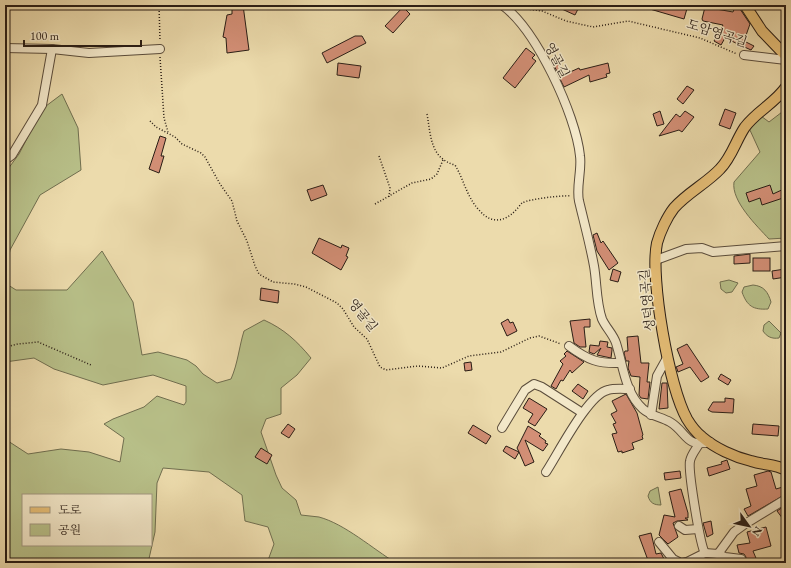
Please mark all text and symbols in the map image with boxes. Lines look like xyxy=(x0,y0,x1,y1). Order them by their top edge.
street label: 도암영곡길 xyxy=(685,15,749,51)
scale bar xyxy=(24,22,141,48)
text: 100 m xyxy=(30,28,60,44)
street label: 영골길 xyxy=(541,39,573,81)
street label: 성덕영곡길 xyxy=(635,268,659,332)
street label: 영골길 xyxy=(345,295,381,335)
legend xyxy=(22,494,152,546)
text: 도로 xyxy=(58,502,82,518)
north arrow xyxy=(729,506,769,546)
text: 공원 xyxy=(58,522,81,538)
text: N xyxy=(749,524,766,539)

